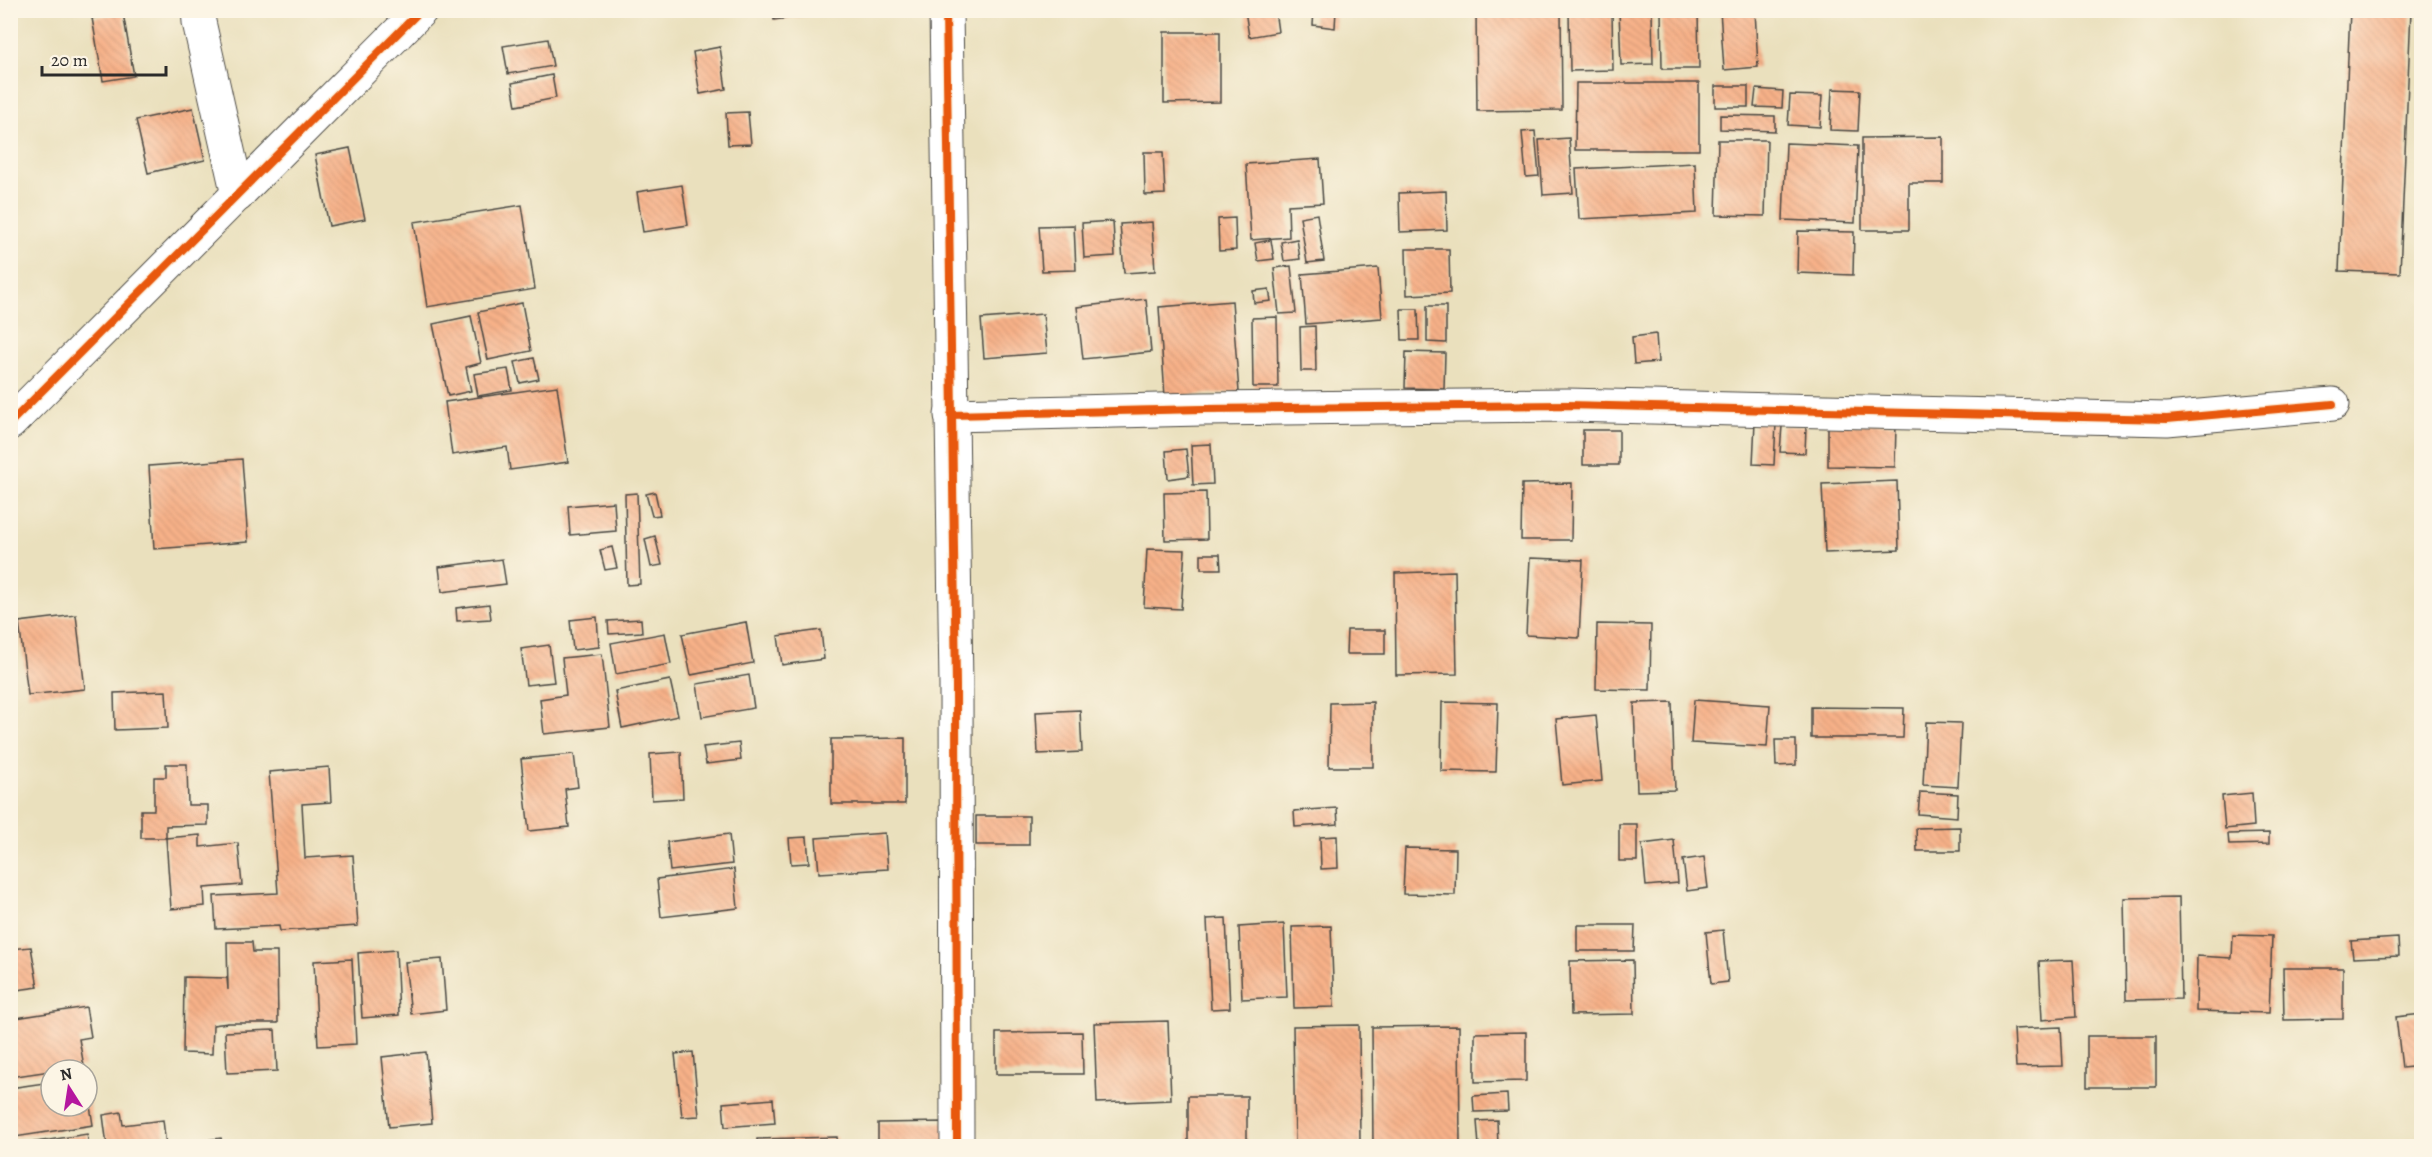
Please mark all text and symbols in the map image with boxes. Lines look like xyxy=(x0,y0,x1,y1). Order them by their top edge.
scale bar xyxy=(42,39,166,77)
text: 20 m xyxy=(51,48,88,72)
north arrow xyxy=(39,1058,99,1118)
text: N xyxy=(58,1062,74,1086)

